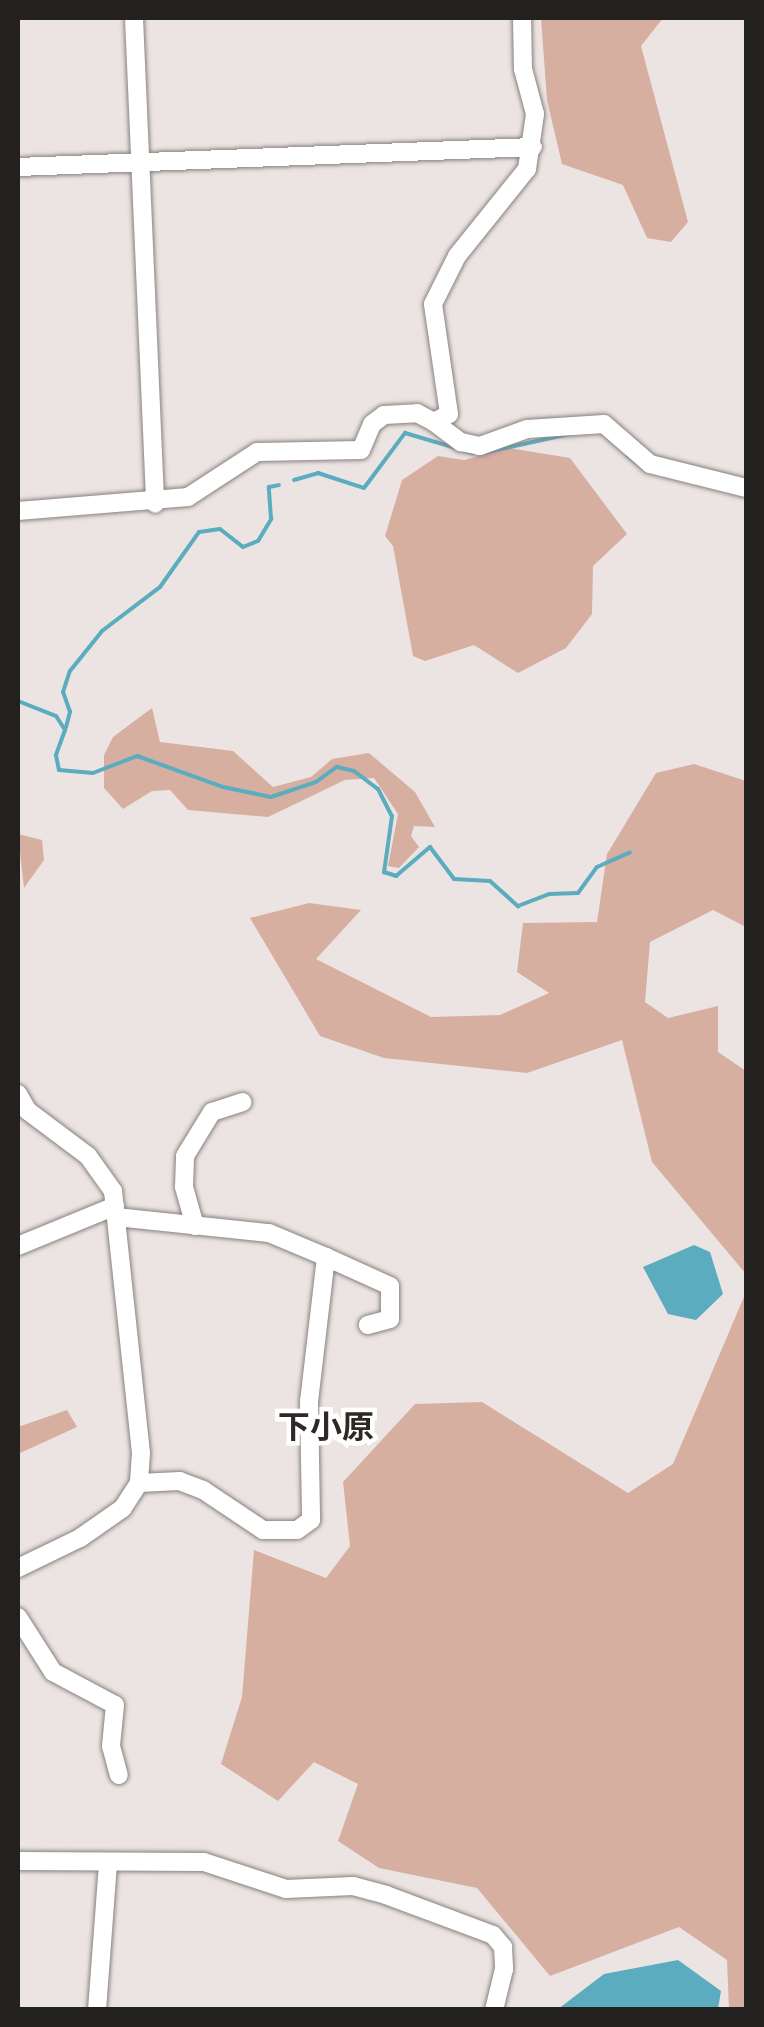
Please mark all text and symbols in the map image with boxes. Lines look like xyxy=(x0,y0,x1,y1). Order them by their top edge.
district label: 下小原 xyxy=(278,1408,374,1446)

